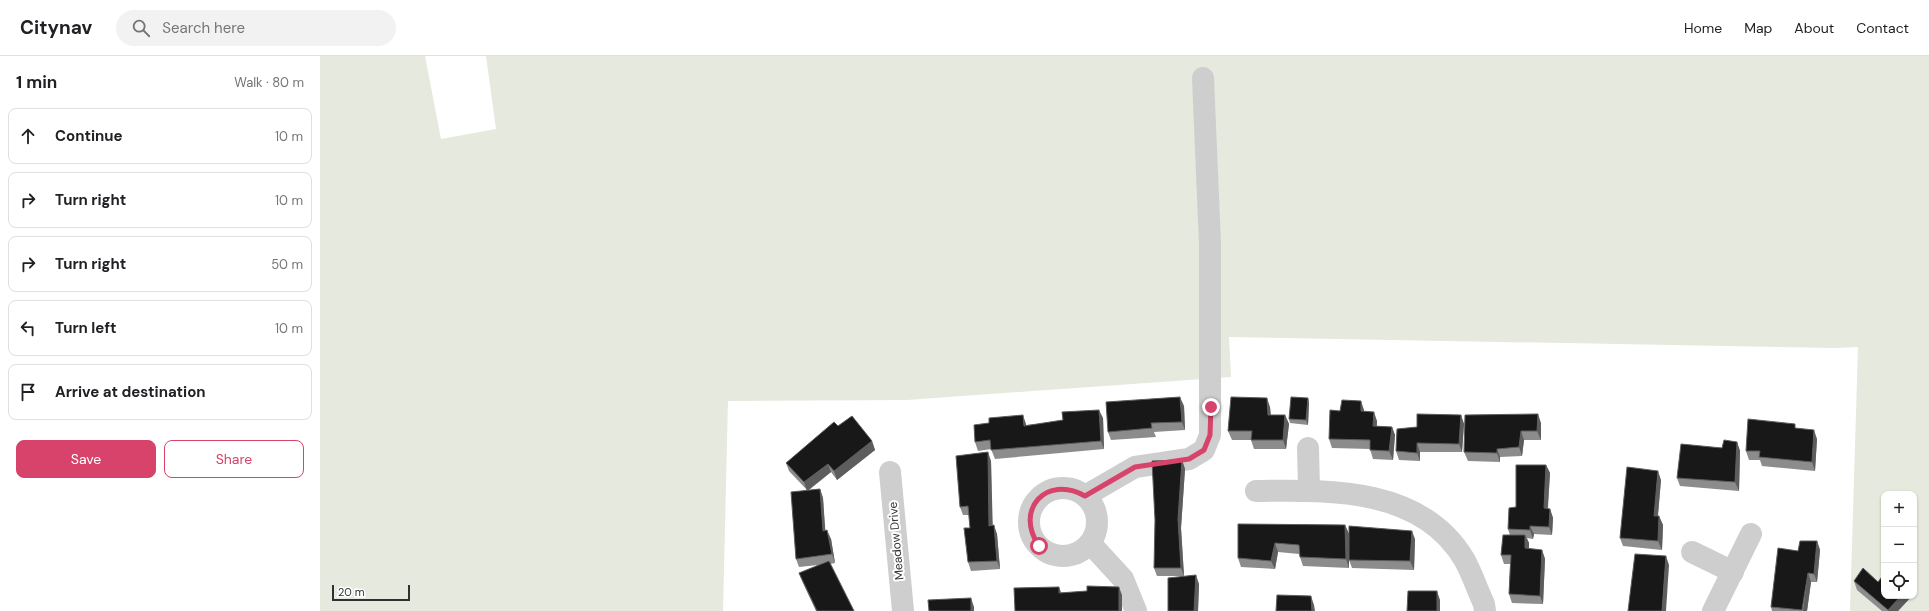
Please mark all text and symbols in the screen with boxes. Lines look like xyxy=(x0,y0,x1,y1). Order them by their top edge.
search box xyxy=(116,10,396,46)
text: Citynav xyxy=(20,15,92,40)
icon: search xyxy=(130,17,152,39)
text: Search here xyxy=(162,18,245,38)
text: Home xyxy=(1684,19,1722,37)
text: Map xyxy=(1744,19,1772,37)
text: About xyxy=(1794,19,1834,37)
text: Contact xyxy=(1856,19,1909,37)
text: 1 min xyxy=(16,71,57,93)
text: Walk · 80 m xyxy=(234,74,304,91)
icon: ahead xyxy=(17,125,39,147)
text: Continue xyxy=(55,126,123,146)
text: 10 m xyxy=(275,128,303,145)
icon: right xyxy=(17,189,39,211)
text: Turn right xyxy=(55,190,126,210)
text: 10 m xyxy=(275,192,303,209)
icon: right xyxy=(17,253,39,275)
text: Turn right xyxy=(55,254,126,274)
text: 50 m xyxy=(271,256,303,273)
icon: left xyxy=(17,317,39,339)
text: Turn left xyxy=(55,318,116,338)
text: 10 m xyxy=(275,320,303,337)
icon: arrive xyxy=(17,381,39,403)
text: Arrive at destination xyxy=(55,382,206,402)
route end xyxy=(1202,398,1220,416)
button: Save xyxy=(16,440,156,478)
button: Share xyxy=(164,440,304,478)
map controls xyxy=(1881,491,1917,599)
button: + xyxy=(1881,491,1917,527)
street label: Meadow Drive xyxy=(885,501,907,581)
button: − xyxy=(1881,527,1917,563)
route start xyxy=(1030,537,1048,555)
button: locate xyxy=(1881,563,1917,599)
scale bar xyxy=(332,583,410,602)
text: 20 m xyxy=(338,585,364,599)

